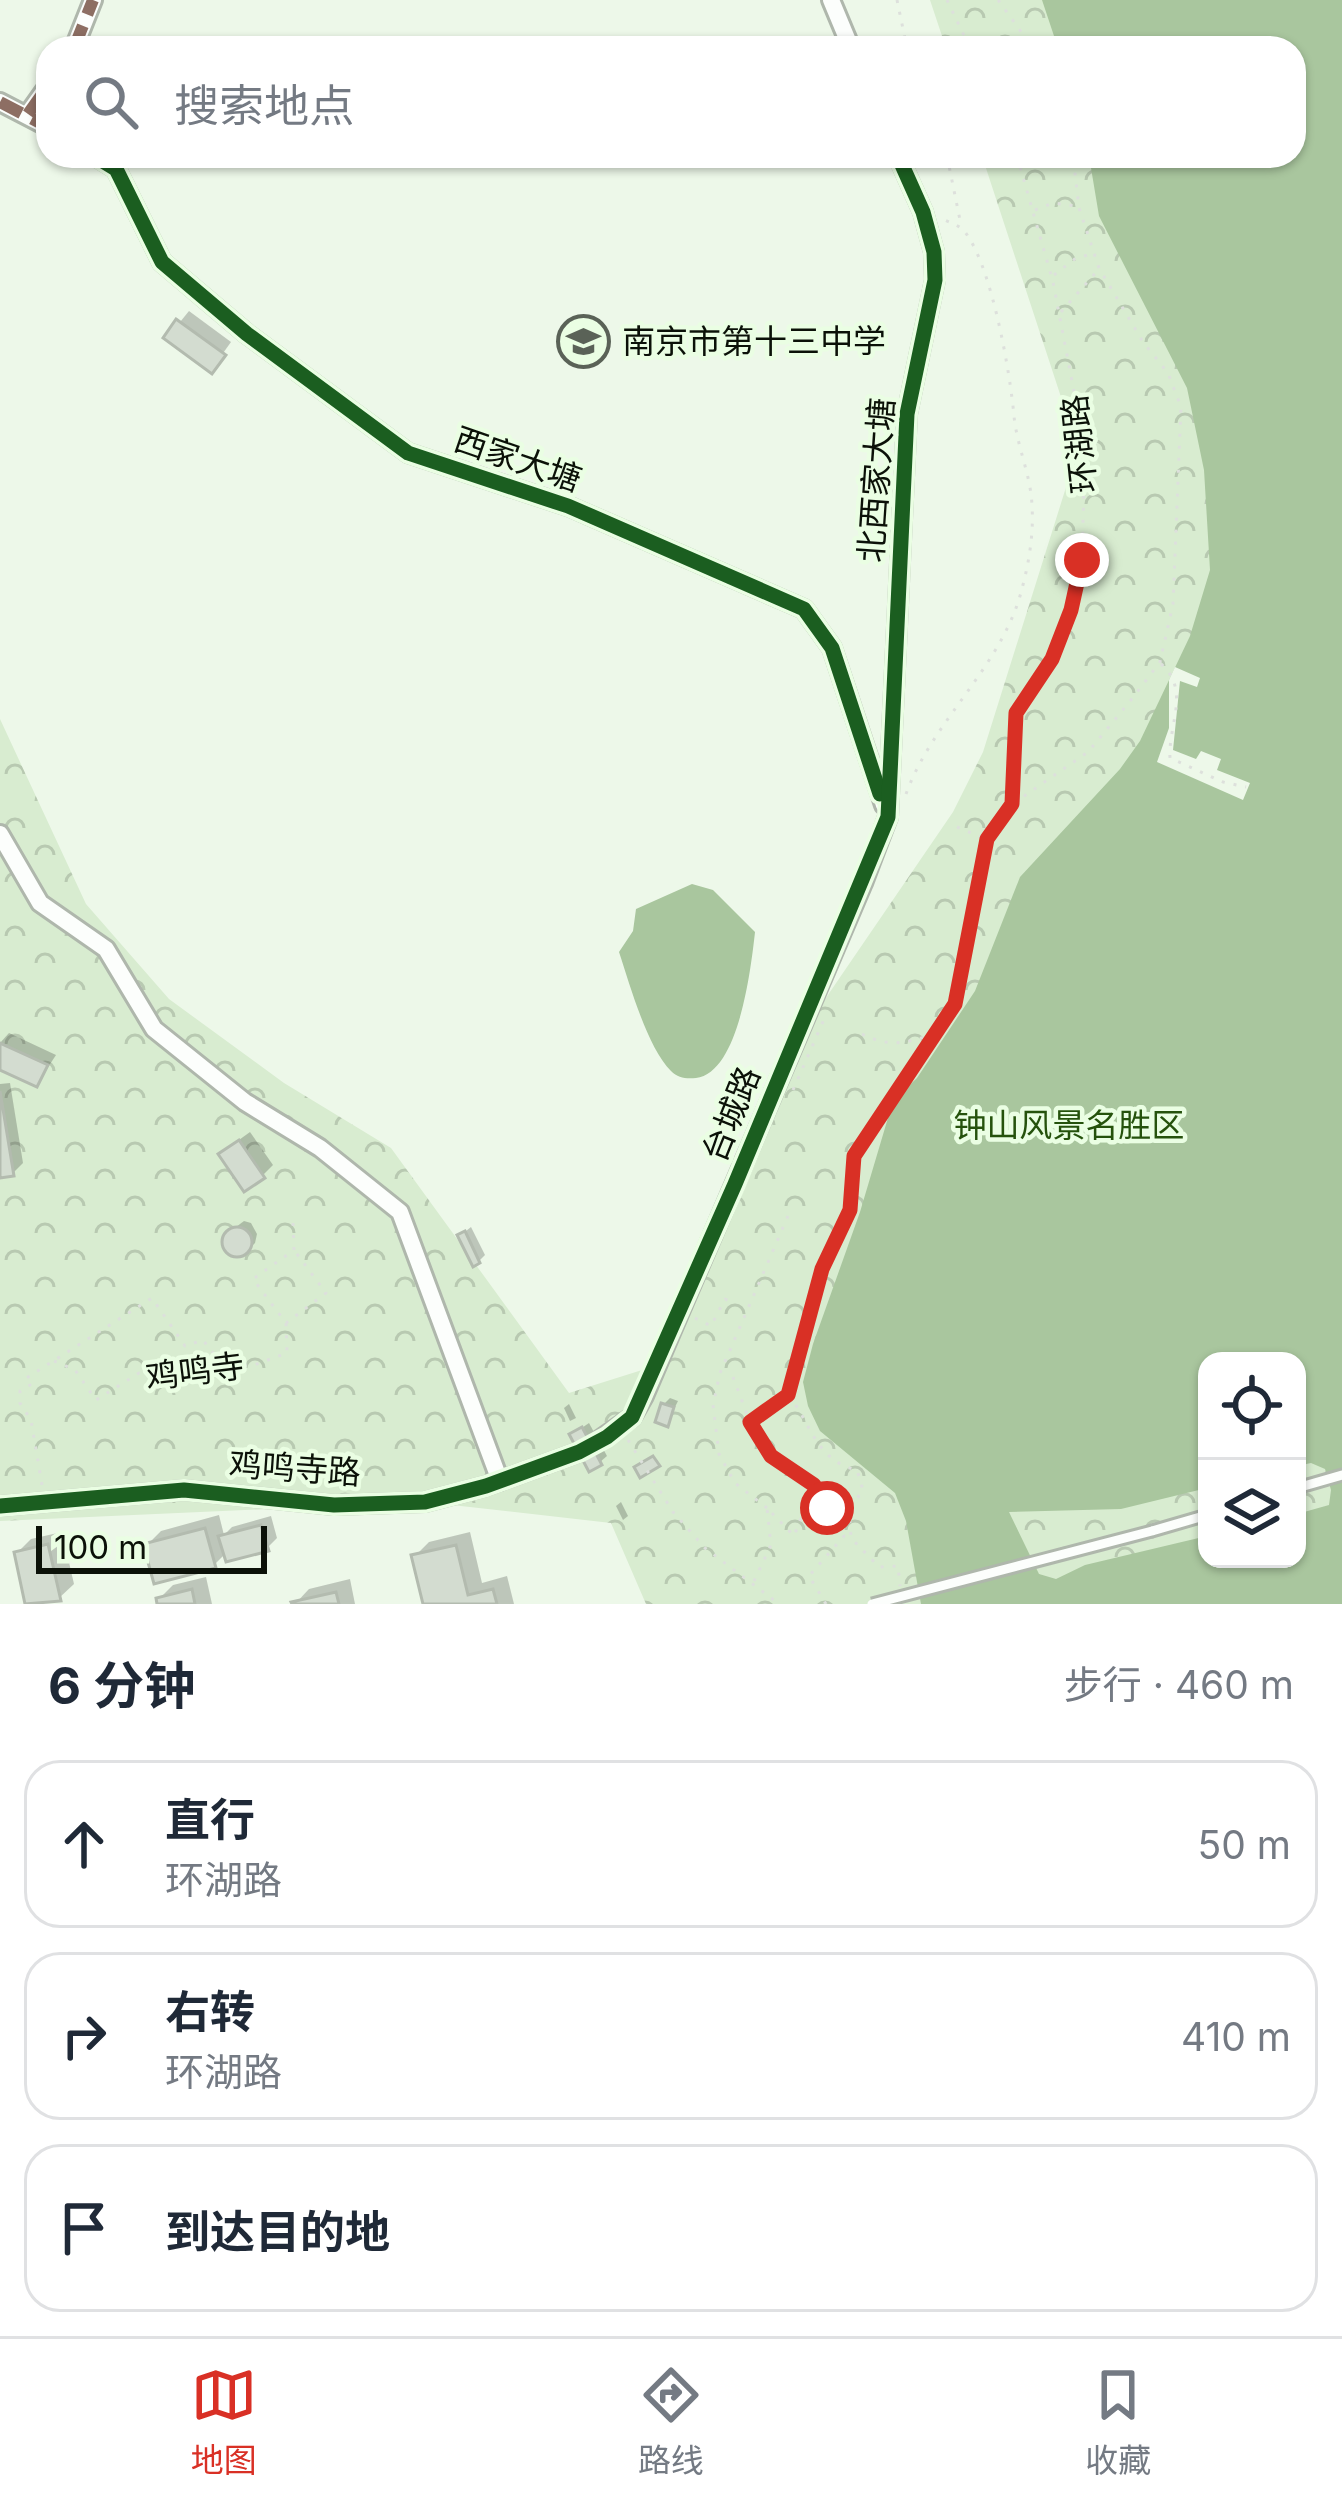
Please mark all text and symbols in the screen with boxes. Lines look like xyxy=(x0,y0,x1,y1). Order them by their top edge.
search box xyxy=(36,36,1306,168)
icon: search xyxy=(78,69,144,135)
text: 搜索地点 xyxy=(174,78,354,133)
school or university icon: 南京市第十三中学 xyxy=(555,313,611,369)
place label: 南京市第十三中学 xyxy=(622,321,886,361)
street label: 环湖路 xyxy=(1054,393,1104,495)
street label: 北西家大塘 xyxy=(850,396,902,564)
street label: 西家大塘 xyxy=(449,419,587,499)
route end xyxy=(1055,533,1109,587)
street label: 台城路 xyxy=(694,1061,768,1167)
park label: 钟山风景名胜区 xyxy=(954,1105,1185,1145)
street label: 鸡鸣寺 xyxy=(143,1345,247,1397)
map controls xyxy=(1198,1352,1306,1568)
button: locate xyxy=(1198,1352,1306,1460)
street label: 鸡鸣寺路 xyxy=(228,1443,362,1493)
button: layers xyxy=(1198,1460,1306,1568)
route start xyxy=(800,1481,854,1535)
scale bar xyxy=(36,1520,267,1573)
text: 100 m xyxy=(54,1527,147,1567)
text: 6 分钟 xyxy=(48,1655,195,1716)
text: 步行 · 460 m xyxy=(1064,1661,1294,1708)
text: 直行 xyxy=(165,1792,255,1847)
icon: ahead xyxy=(51,1811,117,1877)
text: 50 m xyxy=(1198,1821,1291,1868)
text: 环湖路 xyxy=(165,1856,282,1903)
text: 右转 xyxy=(165,1984,255,2039)
icon: right xyxy=(51,2003,117,2069)
text: 410 m xyxy=(1181,2013,1291,2060)
text: 环湖路 xyxy=(165,2048,282,2095)
icon: arrive xyxy=(51,2195,117,2261)
text: 到达目的地 xyxy=(165,2204,390,2259)
tab: 地图 xyxy=(191,2362,257,2482)
tab: 路线 xyxy=(638,2362,704,2482)
tab: 收藏 xyxy=(1085,2362,1151,2482)

